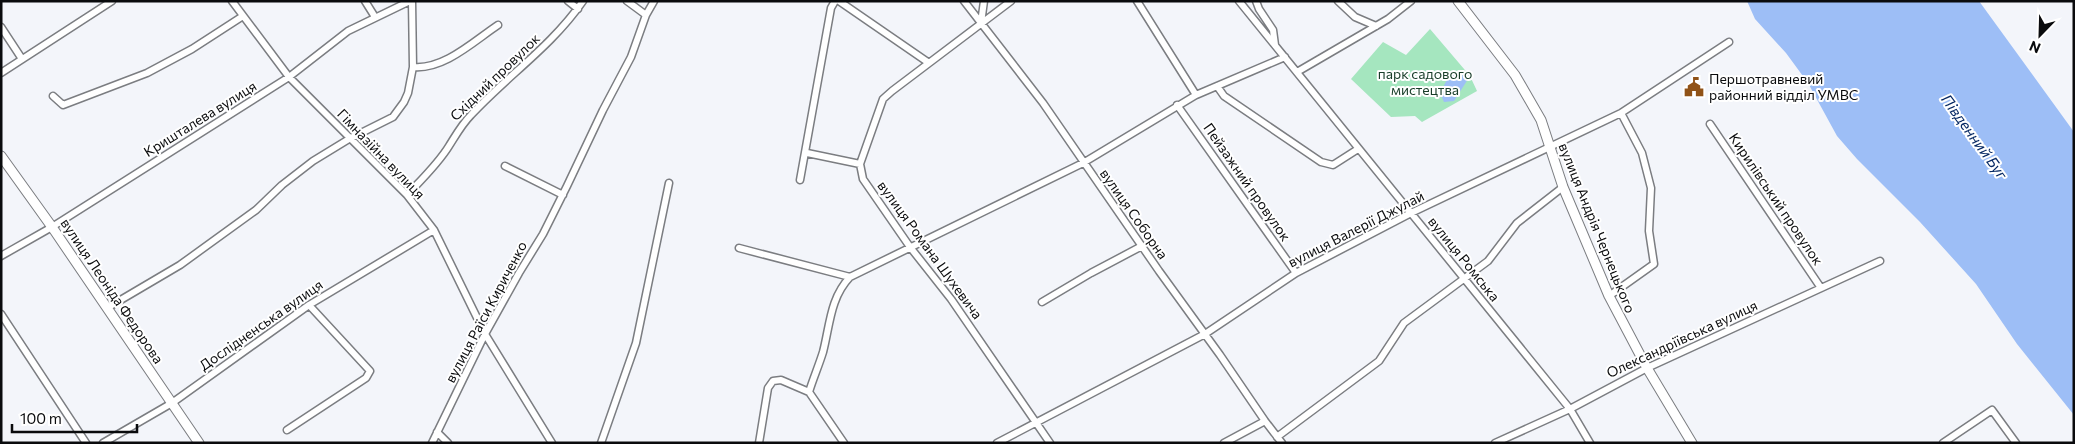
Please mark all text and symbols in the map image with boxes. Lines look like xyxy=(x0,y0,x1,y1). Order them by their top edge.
north arrow xyxy=(2015,10,2065,60)
street label: Східний провулок xyxy=(446,29,543,124)
text: N xyxy=(2027,38,2043,57)
park label: парк садового мистецтва xyxy=(1378,65,1472,98)
place label: Першотравневий районний відділ УМВС xyxy=(1709,70,1858,103)
public building icon: Першотравневий районний відділ УМВС xyxy=(1683,76,1705,98)
street label: Кришталева вулиця xyxy=(140,77,259,160)
water label: Південний Буг xyxy=(1938,91,2012,183)
street label: Гімназійна вулиця xyxy=(334,105,429,202)
street label: Пейзажний провулок xyxy=(1200,119,1295,244)
street label: Кирилівський провулок xyxy=(1726,129,1827,268)
street label: вулиця Андрія Чернецького xyxy=(1556,140,1639,315)
street label: вулиця Соборна xyxy=(1097,165,1172,262)
street label: вулиця Романа Шухевича xyxy=(874,177,986,322)
street label: вулиця Валерії Джулай xyxy=(1285,187,1427,270)
street label: вулиця Ромська xyxy=(1425,213,1504,304)
street label: вулиця Леоніда Федорова xyxy=(57,215,167,367)
street label: вулиця Раїси Кириченко xyxy=(441,238,530,385)
street label: Дослідненська вулиця xyxy=(196,276,326,374)
street label: Олександріївська вулиця xyxy=(1604,296,1760,381)
scale bar xyxy=(12,402,138,434)
text: 100 m xyxy=(20,409,62,427)

